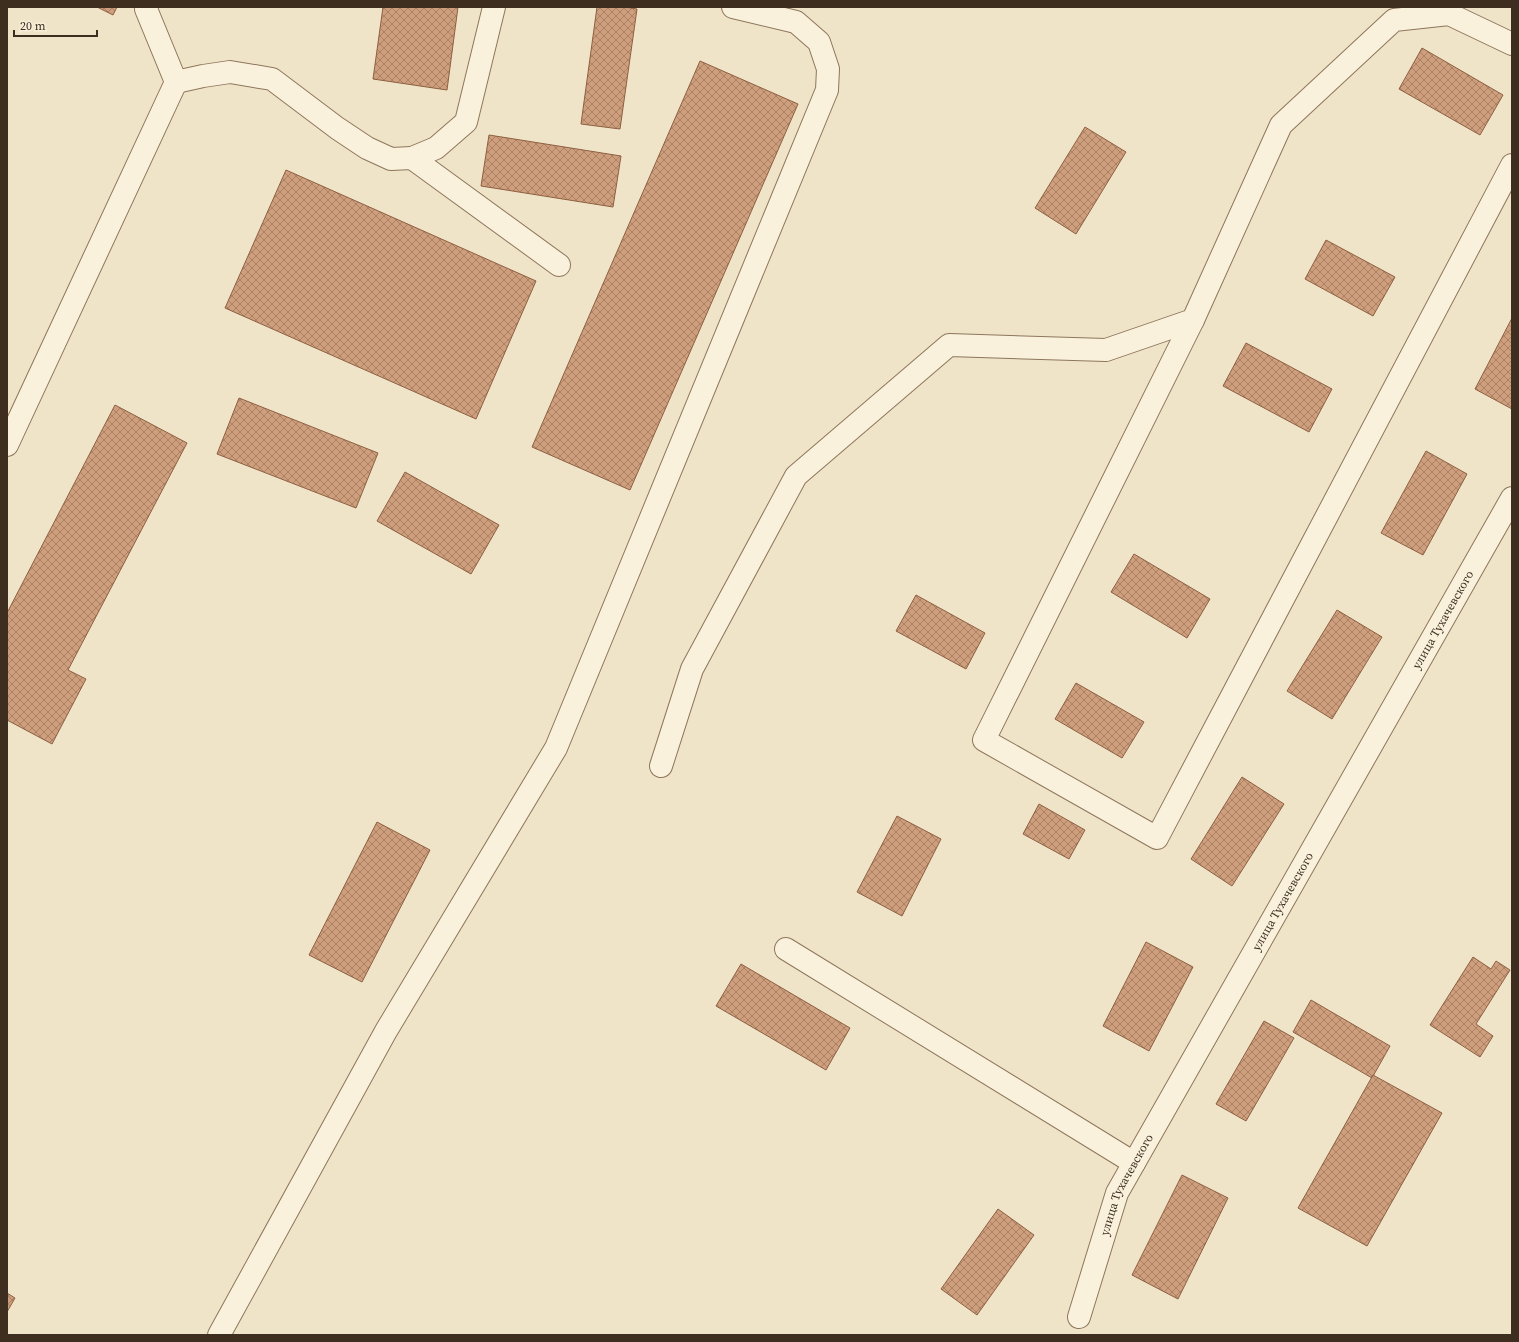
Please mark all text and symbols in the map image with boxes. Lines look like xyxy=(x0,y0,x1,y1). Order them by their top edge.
scale bar xyxy=(14,12,97,38)
text: 20 m xyxy=(20,18,46,34)
street label: улица Тухачевского xyxy=(1408,567,1477,672)
street label: улица Тухачевского xyxy=(1248,849,1317,954)
street label: улица Тухачевского xyxy=(1096,1131,1157,1238)

